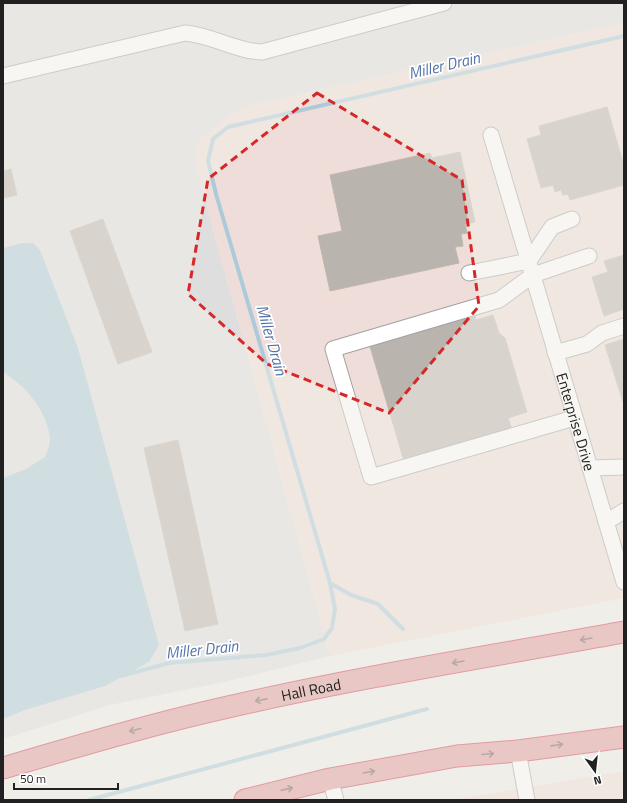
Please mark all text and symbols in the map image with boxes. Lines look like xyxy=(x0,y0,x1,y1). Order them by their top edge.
water label: Miller Drain xyxy=(406,45,483,85)
water label: Miller Drain xyxy=(250,302,294,379)
street label: Enterprise Drive xyxy=(551,370,602,474)
water label: Miller Drain xyxy=(165,633,240,665)
one-way arrow xyxy=(580,635,593,643)
one-way arrow xyxy=(452,658,465,666)
street label: Hall Road xyxy=(279,672,343,707)
one-way arrow xyxy=(255,697,268,705)
one-way arrow xyxy=(129,726,142,734)
one-way arrow xyxy=(550,741,563,749)
one-way arrow xyxy=(481,750,494,757)
north arrow xyxy=(575,751,615,791)
scale bar xyxy=(14,765,118,791)
one-way arrow xyxy=(362,768,375,776)
text: 50 m xyxy=(20,769,46,788)
text: N xyxy=(592,772,603,789)
one-way arrow xyxy=(281,784,294,792)

